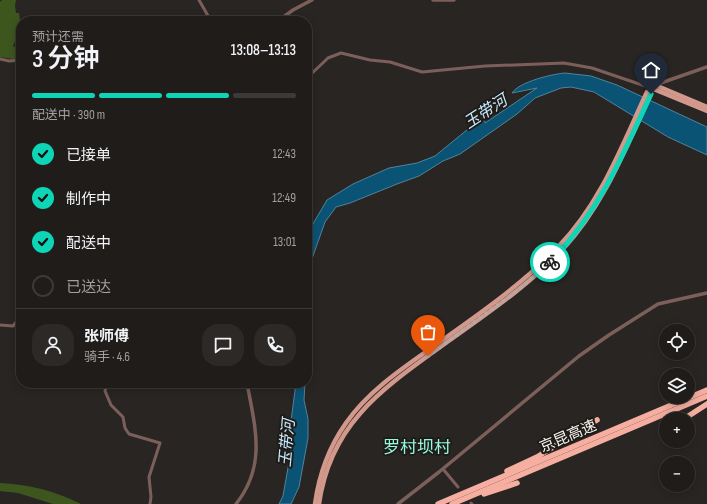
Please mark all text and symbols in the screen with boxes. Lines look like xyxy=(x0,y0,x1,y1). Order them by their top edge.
text: 预计还需 xyxy=(32,29,84,45)
text: 13:08–13:13 xyxy=(231,41,296,60)
text: 3 分钟 xyxy=(32,44,99,75)
pin xyxy=(634,53,668,94)
icon: home xyxy=(640,59,662,81)
water label: 玉带河 xyxy=(461,90,514,133)
text: 配送中 · 390 m xyxy=(32,107,105,123)
icon: check xyxy=(32,143,54,165)
text: 已接单 xyxy=(66,146,111,165)
text: 12:43 xyxy=(273,146,296,162)
icon: check xyxy=(32,187,54,209)
text: 制作中 xyxy=(66,190,111,209)
text: 12:49 xyxy=(272,190,296,206)
icon: check xyxy=(32,231,54,253)
text: 配送中 xyxy=(66,234,111,253)
text: 13:01 xyxy=(273,234,296,250)
courier xyxy=(530,242,570,282)
icon: bike xyxy=(539,251,561,273)
text: 已送达 xyxy=(66,278,111,297)
pin xyxy=(411,315,445,356)
icon: bag xyxy=(417,321,439,343)
button: person xyxy=(32,324,74,366)
button: chat xyxy=(202,324,244,366)
button: phone xyxy=(254,324,296,366)
map controls xyxy=(659,324,695,492)
button: locate xyxy=(659,324,695,360)
text: 张师傅 xyxy=(84,327,129,346)
text: 骑手 · 4.6 xyxy=(84,349,130,365)
button: layers xyxy=(659,368,695,404)
button: + xyxy=(659,412,695,448)
water label: 玉带河 xyxy=(276,415,299,468)
street label: 京昆高速 xyxy=(537,416,600,457)
district label: 罗村坝村 xyxy=(383,438,451,458)
button: − xyxy=(659,456,695,492)

